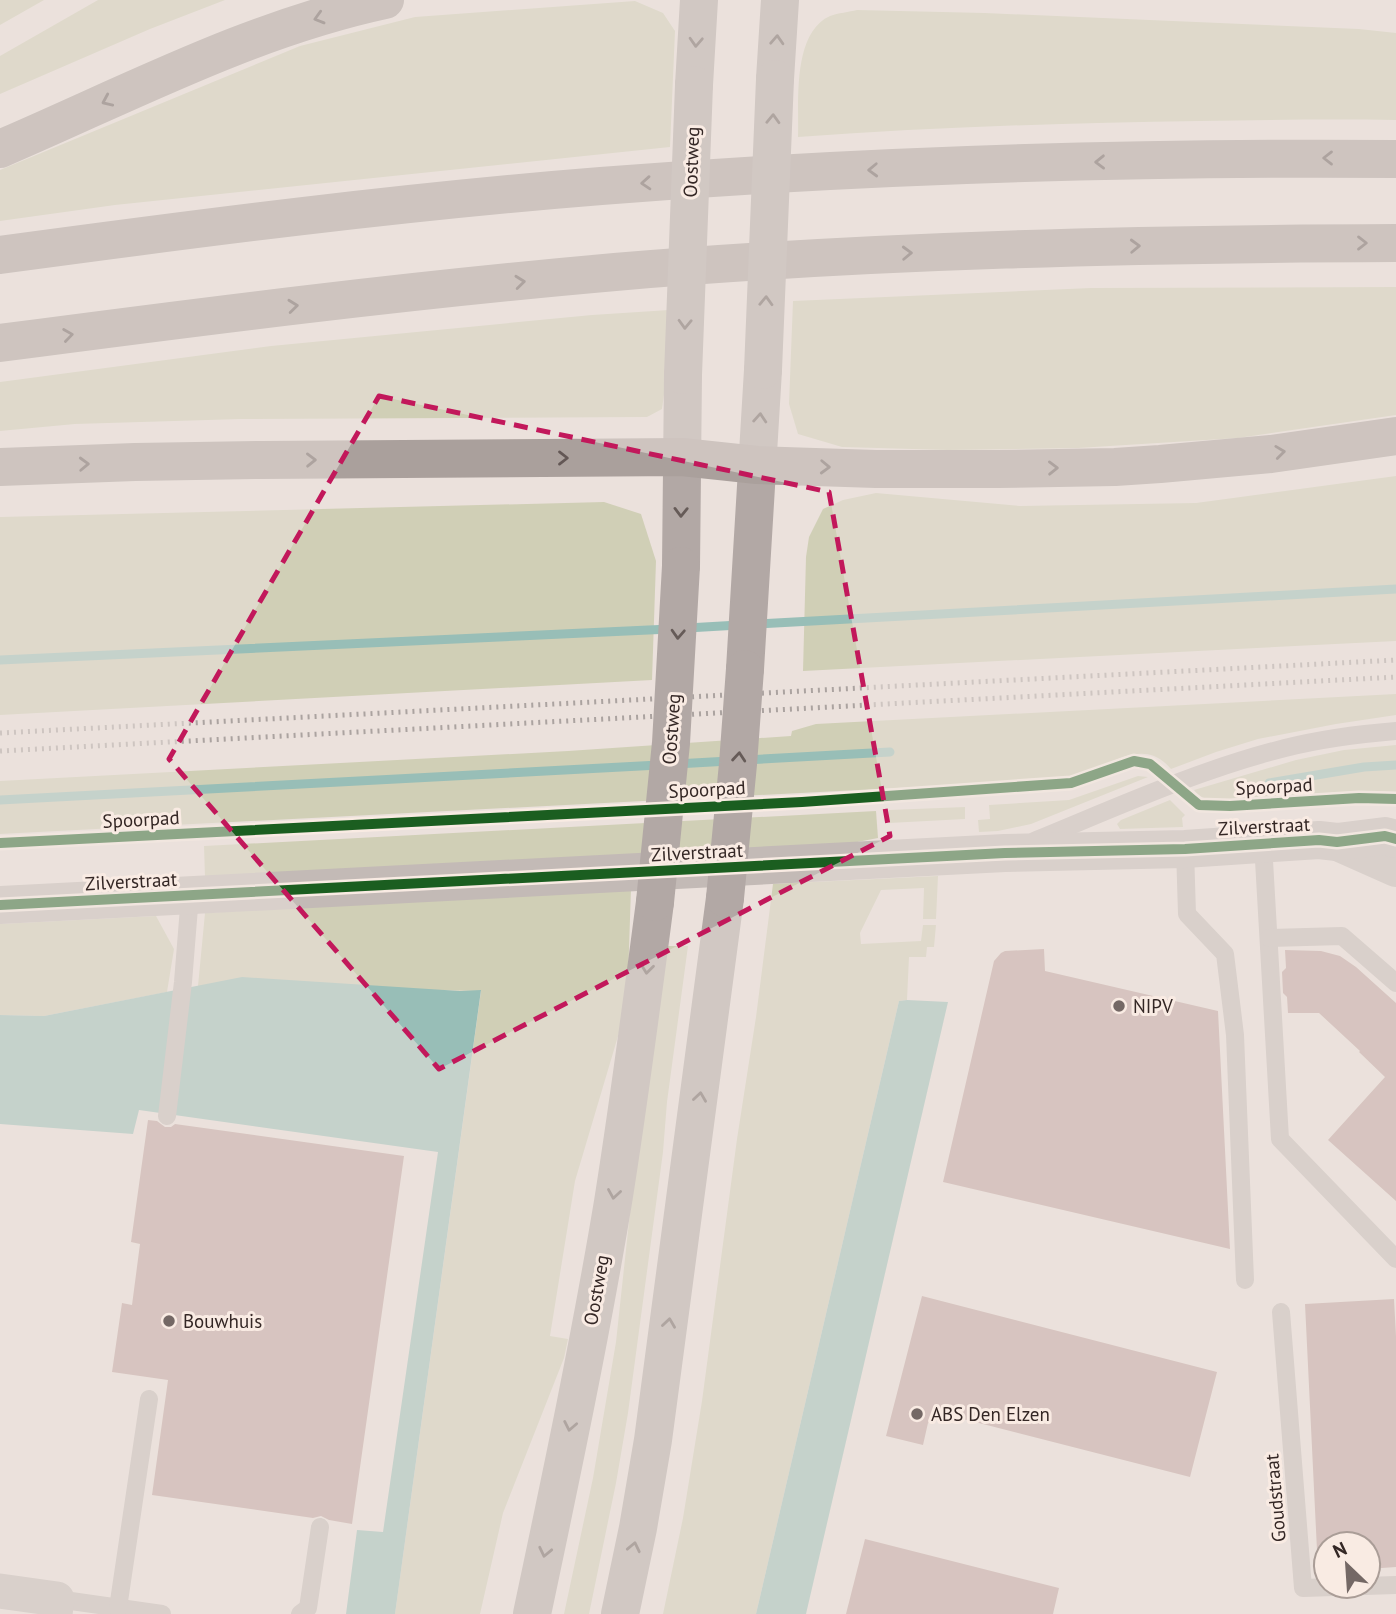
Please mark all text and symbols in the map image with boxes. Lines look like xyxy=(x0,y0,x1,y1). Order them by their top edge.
one-way arrow xyxy=(313,9,325,24)
one-way arrow xyxy=(769,34,784,45)
one-way arrow xyxy=(689,37,704,48)
one-way arrow xyxy=(102,93,114,107)
one-way arrow xyxy=(766,113,781,124)
street label: Oostweg xyxy=(678,126,704,198)
one-way arrow xyxy=(1322,151,1333,166)
one-way arrow xyxy=(1095,154,1106,169)
one-way arrow xyxy=(867,162,878,177)
one-way arrow xyxy=(640,175,651,190)
one-way arrow xyxy=(1357,235,1368,251)
one-way arrow xyxy=(1129,238,1140,253)
one-way arrow xyxy=(902,246,913,261)
one-way arrow xyxy=(514,275,525,290)
one-way arrow xyxy=(758,296,773,307)
one-way arrow xyxy=(288,299,299,314)
one-way arrow xyxy=(678,319,693,330)
one-way arrow xyxy=(62,327,74,342)
one-way arrow xyxy=(752,412,767,423)
one-way arrow xyxy=(1274,445,1285,460)
one-way arrow xyxy=(558,450,569,466)
one-way arrow xyxy=(306,452,317,468)
one-way arrow xyxy=(78,456,89,471)
one-way arrow xyxy=(820,460,831,475)
one-way arrow xyxy=(1048,460,1059,476)
one-way arrow xyxy=(674,506,689,517)
one-way arrow xyxy=(670,629,685,640)
street label: Oostweg xyxy=(657,693,685,765)
one-way arrow xyxy=(731,751,746,762)
street label: Spoorpad xyxy=(1235,772,1313,800)
street label: Spoorpad xyxy=(668,775,746,803)
street label: Spoorpad xyxy=(102,805,180,833)
street label: Zilverstraat xyxy=(1217,812,1311,840)
street label: Zilverstraat xyxy=(650,838,744,866)
street label: Zilverstraat xyxy=(84,867,178,895)
one-way arrow xyxy=(639,963,654,975)
place label: NIPV xyxy=(1133,994,1173,1018)
marker: NIPV xyxy=(1111,998,1127,1014)
one-way arrow xyxy=(692,1091,707,1103)
one-way arrow xyxy=(607,1189,622,1200)
street label: Oostweg xyxy=(578,1253,614,1327)
place label: Bouwhuis xyxy=(183,1309,262,1333)
marker: Bouwhuis xyxy=(161,1313,177,1329)
one-way arrow xyxy=(662,1317,677,1328)
place label: ABS Den Elzen xyxy=(931,1402,1050,1426)
marker: ABS Den Elzen xyxy=(909,1406,925,1422)
one-way arrow xyxy=(564,1420,579,1432)
street label: Goudstraat xyxy=(1259,1452,1291,1543)
north arrow xyxy=(1312,1530,1382,1600)
text: N xyxy=(1329,1536,1351,1563)
one-way arrow xyxy=(625,1541,640,1553)
one-way arrow xyxy=(538,1546,553,1558)

